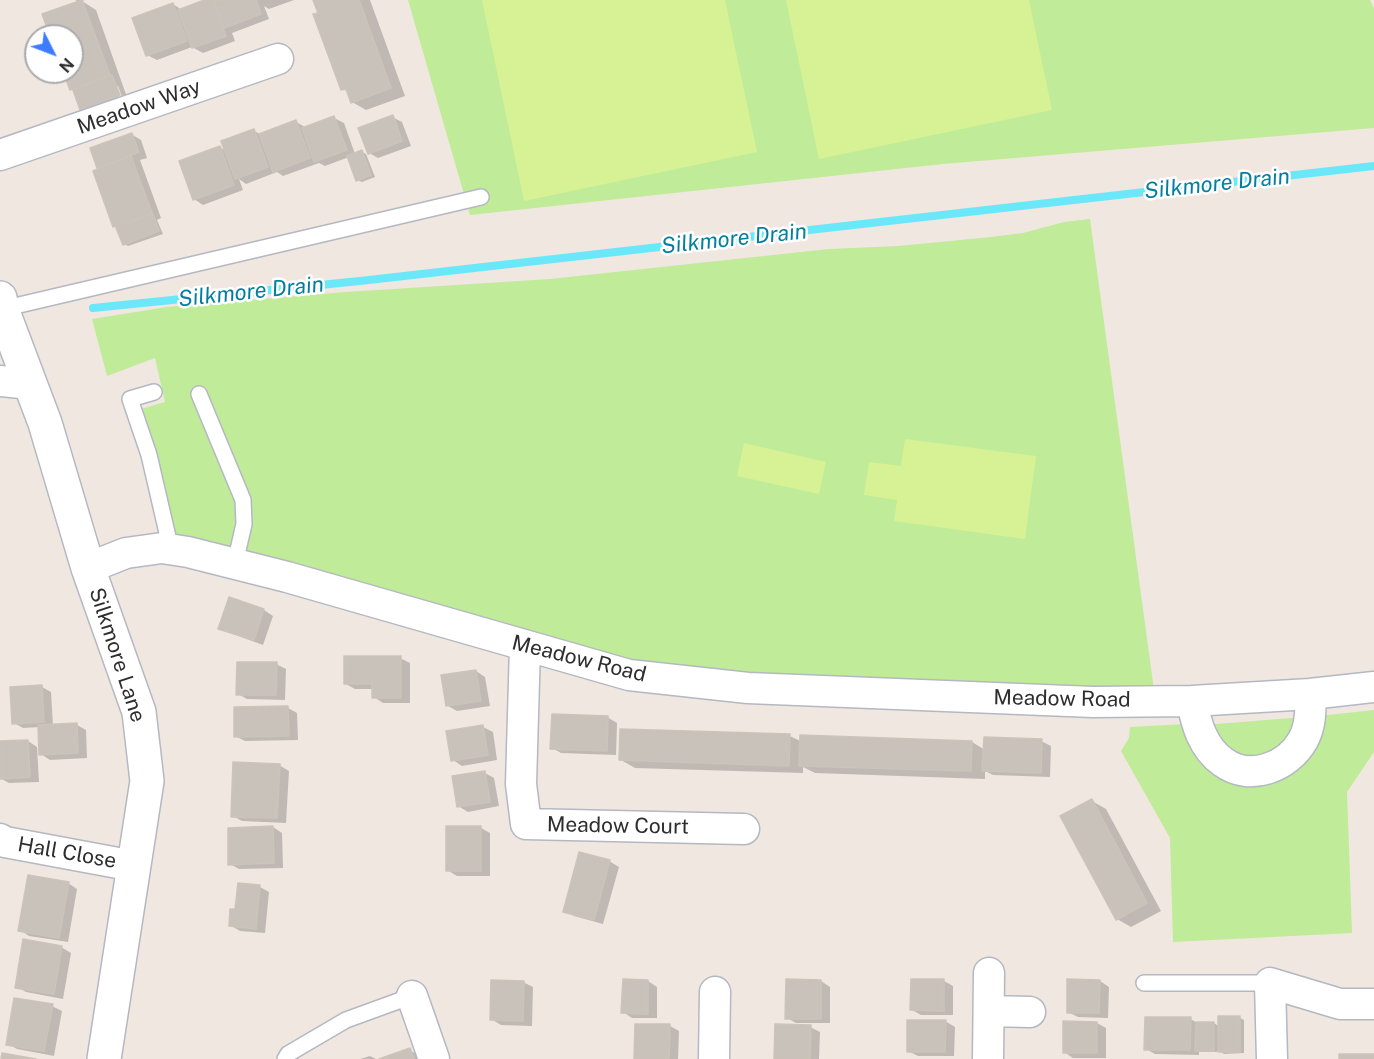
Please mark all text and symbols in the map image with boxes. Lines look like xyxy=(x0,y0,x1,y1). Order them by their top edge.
north arrow xyxy=(24,24,84,84)
text: N xyxy=(55,54,78,76)
street label: Meadow Way xyxy=(74,74,204,140)
water label: Silkmore Drain xyxy=(1143,163,1291,205)
water label: Silkmore Drain xyxy=(660,218,808,260)
water label: Silkmore Drain xyxy=(177,271,325,313)
street label: Silkmore Lane xyxy=(83,585,151,725)
street label: Meadow Road xyxy=(509,630,649,688)
street label: Meadow Road xyxy=(993,685,1131,713)
street label: Meadow Court xyxy=(547,812,689,840)
street label: Hall Close xyxy=(16,832,118,874)

